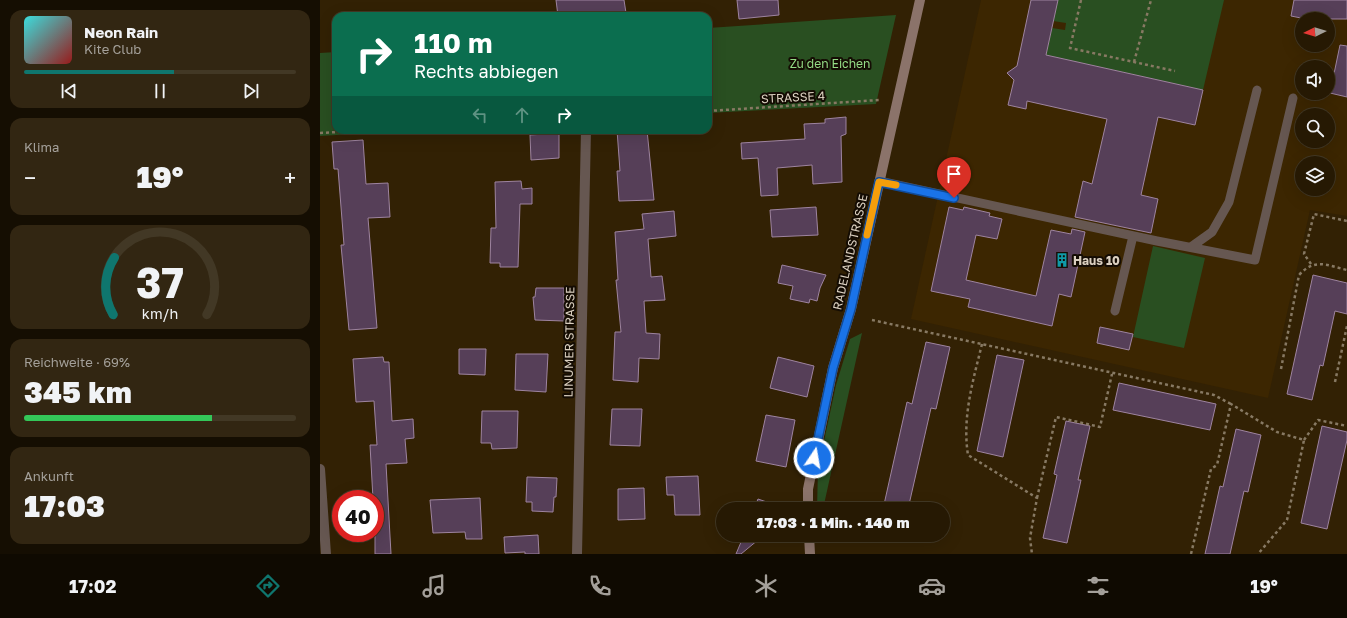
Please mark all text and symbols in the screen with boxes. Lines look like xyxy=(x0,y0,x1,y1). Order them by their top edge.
north arrow xyxy=(1295,12,1335,52)
map controls xyxy=(1295,12,1335,196)
text: Neon Rain xyxy=(84,23,158,41)
text: 110 m xyxy=(414,26,493,59)
icon: right xyxy=(348,28,400,80)
text: Kite Club xyxy=(84,41,141,57)
park label: Zu den Eichen xyxy=(790,56,870,71)
text: Rechts abbiegen xyxy=(414,60,559,82)
button: sound xyxy=(1295,60,1335,100)
icon: previous xyxy=(58,80,80,102)
icon: pause xyxy=(149,80,171,102)
icon: next xyxy=(240,80,262,102)
street label: STRASSE 4 xyxy=(761,88,825,106)
icon: left xyxy=(469,104,491,126)
icon: ahead xyxy=(511,104,533,126)
icon: right xyxy=(553,104,575,126)
button: search xyxy=(1295,108,1335,148)
text: Klima xyxy=(24,139,59,155)
button: layers xyxy=(1295,156,1335,196)
pin xyxy=(937,157,971,198)
text: 19° xyxy=(136,159,184,195)
icon: arrive xyxy=(943,163,965,185)
text: − xyxy=(24,164,36,191)
text: + xyxy=(284,164,296,191)
street label: RADELANDSTRASSE xyxy=(829,193,871,311)
building icon: Haus 10 xyxy=(1054,252,1070,268)
place label: Haus 10 xyxy=(1073,253,1120,268)
text: 37 xyxy=(136,257,184,307)
street label: LINUMER STRASSE xyxy=(561,286,577,398)
text: km/h xyxy=(142,305,178,322)
text: Reichweite · 69% xyxy=(24,354,130,370)
text: 345 km xyxy=(24,374,132,410)
position arrow xyxy=(793,437,835,479)
text: Ankunft xyxy=(24,468,74,484)
text: 17:03 xyxy=(24,488,105,524)
speed limit sign: 40 xyxy=(332,490,384,542)
text: 17:03 · 1 Min. · 140 m xyxy=(757,513,909,531)
icon: directions xyxy=(254,572,282,600)
icon: music xyxy=(420,572,448,600)
icon: phone xyxy=(586,572,614,600)
icon: climate xyxy=(752,572,780,600)
icon: car xyxy=(918,572,946,600)
icon: filters xyxy=(1084,572,1112,600)
text: 17:02 xyxy=(69,575,117,597)
text: 19° xyxy=(1250,575,1278,597)

